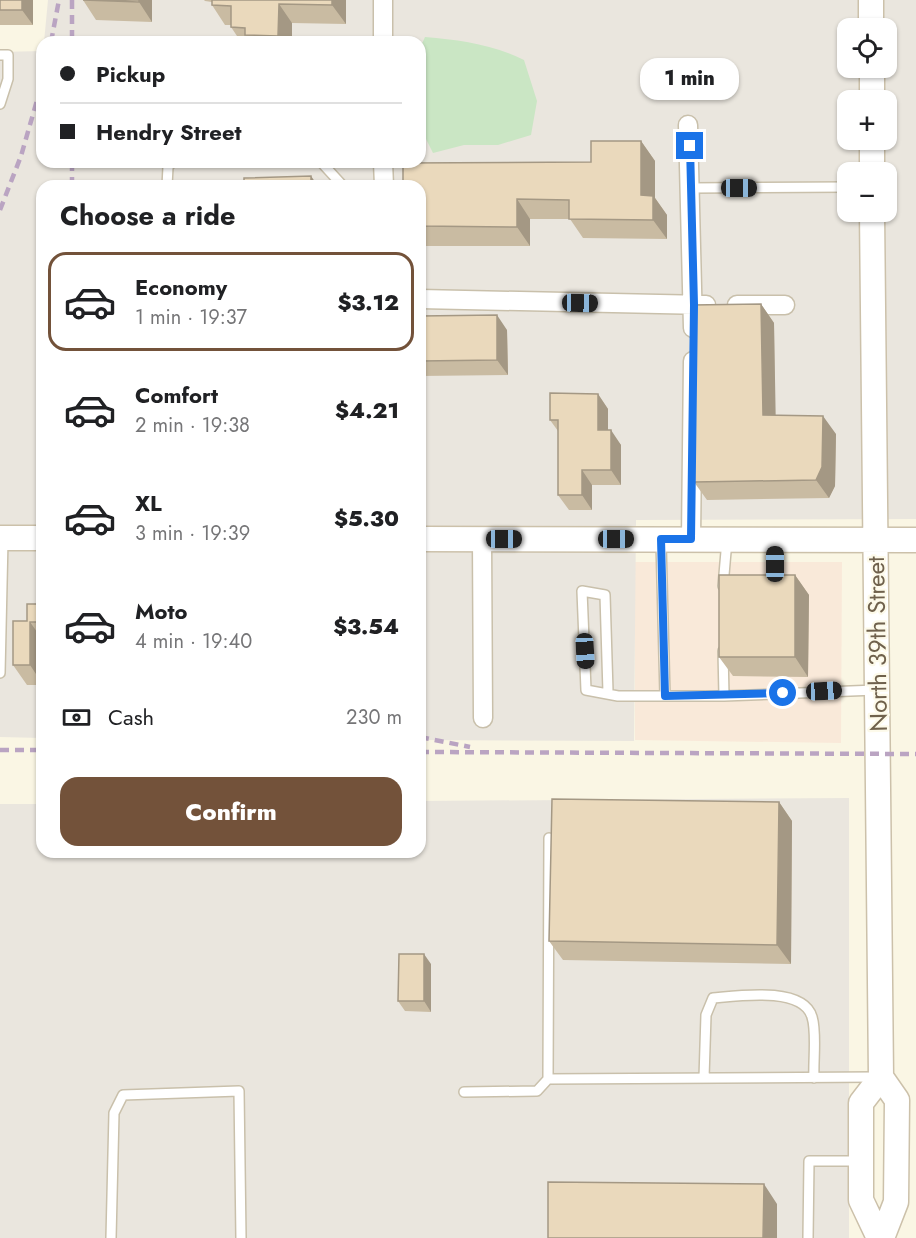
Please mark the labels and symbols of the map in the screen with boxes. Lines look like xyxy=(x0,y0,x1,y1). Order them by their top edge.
callout: 1 min xyxy=(640,59,740,101)
route end xyxy=(676,132,703,159)
car xyxy=(721,179,757,197)
car xyxy=(562,294,598,312)
car xyxy=(486,530,522,548)
car xyxy=(598,530,634,548)
car xyxy=(766,546,784,582)
street label: North 39th Street xyxy=(858,556,896,732)
car xyxy=(575,633,595,669)
route start xyxy=(769,679,796,706)
car xyxy=(806,681,842,701)

